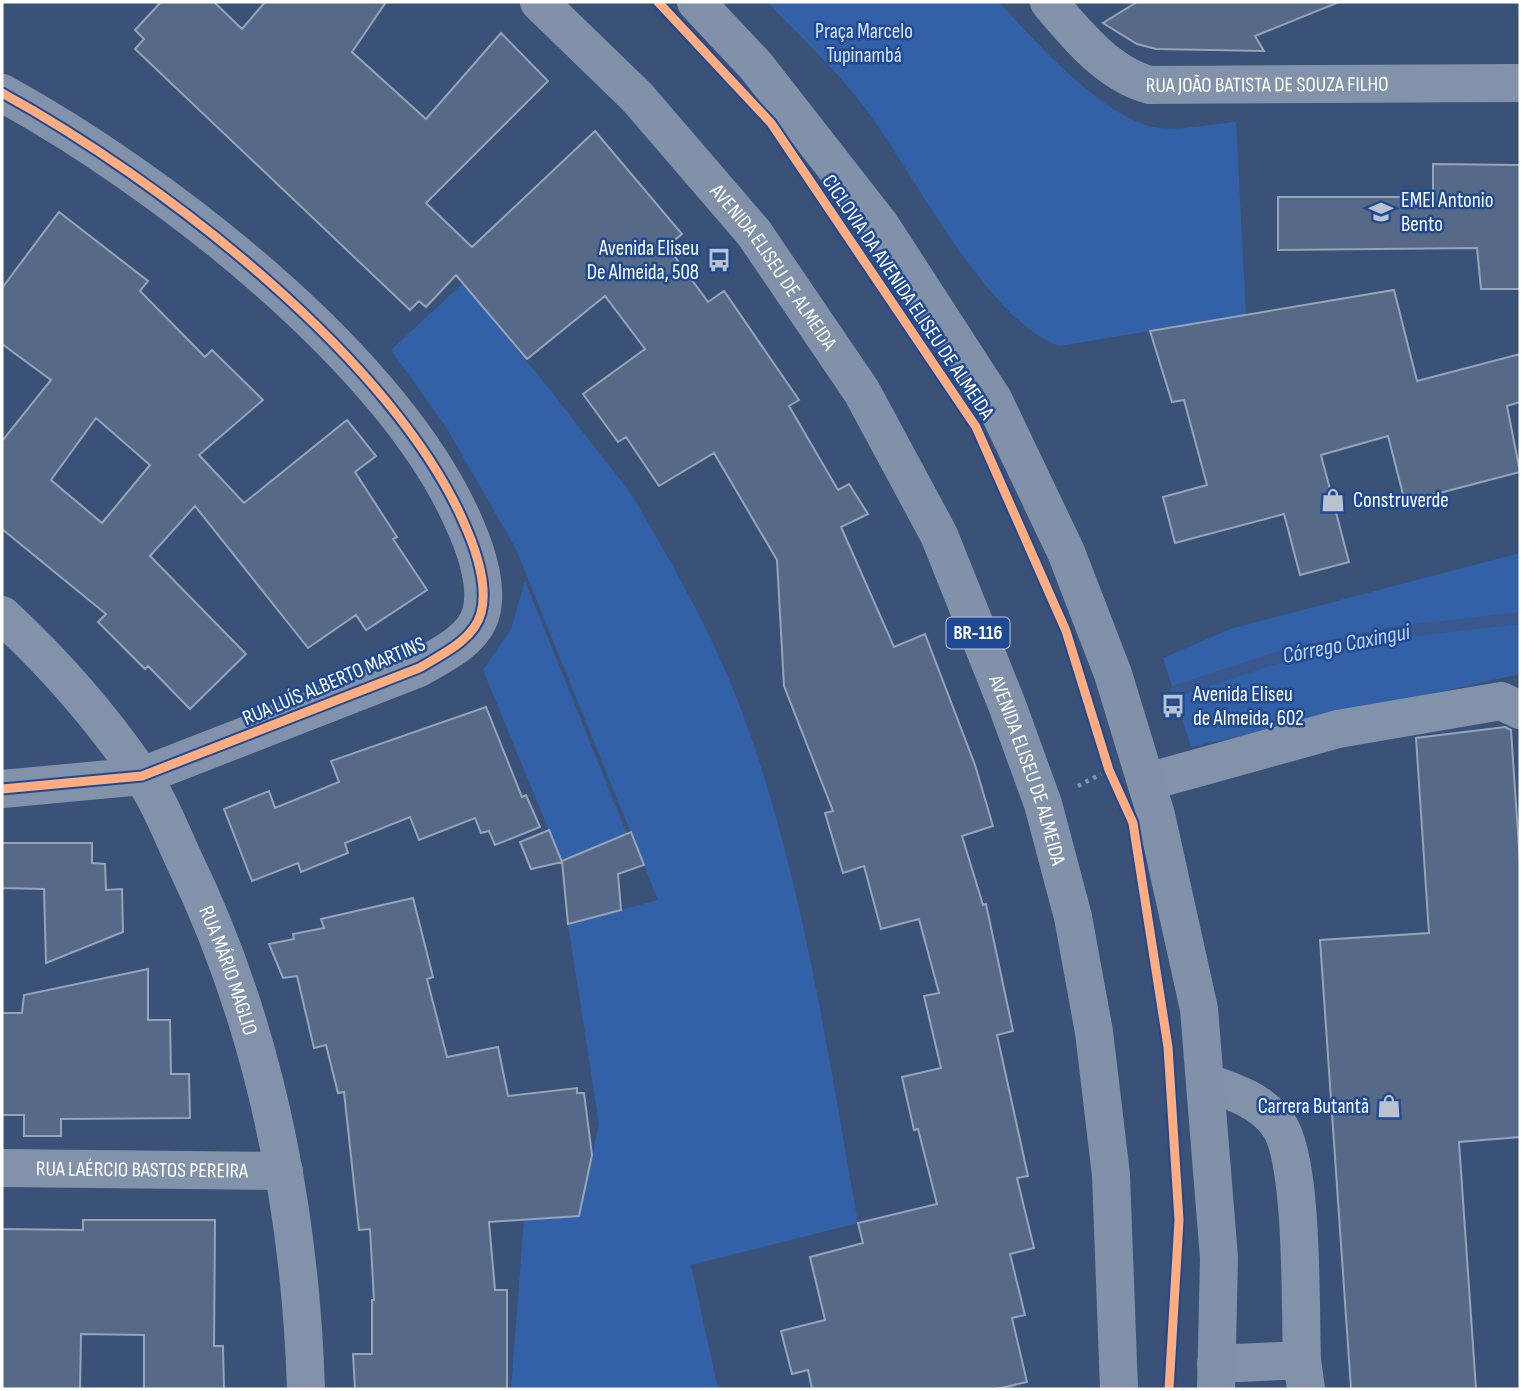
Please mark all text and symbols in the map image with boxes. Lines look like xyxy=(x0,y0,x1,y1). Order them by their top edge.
park label: Praça Marcelo Tupinambá xyxy=(815,19,913,68)
street label: RUA JOÃO BATISTA DE SOUZA FILHO xyxy=(1146,71,1389,98)
street label: CICLOVIA DA AVENIDA ELISEU DE ALMEIDA xyxy=(817,170,1000,425)
street label: AVENIDA ELISEU DE ALMEIDA xyxy=(704,178,843,356)
place label: EMEI Antonio Bento xyxy=(1401,188,1493,237)
school or university icon: EMEI Antonio Bento xyxy=(1367,198,1395,226)
place label: Avenida Eliseu De Almeida, 508 xyxy=(587,236,699,285)
bus stop icon: Avenida Eliseu De Almeida, 508 xyxy=(705,246,733,274)
shop icon: Construverde xyxy=(1319,486,1347,514)
place label: Construverde xyxy=(1353,488,1449,513)
road number: BR-116 xyxy=(946,618,1010,648)
water label: Córrego Caxingui xyxy=(1280,618,1413,670)
street label: RUA LUÍS ALBERTO MARTINS xyxy=(239,631,429,731)
street label: AVENIDA ELISEU DE ALMEIDA xyxy=(983,670,1071,869)
place label: Avenida Eliseu de Almeida, 602 xyxy=(1192,682,1304,731)
bus stop icon: Avenida Eliseu de Almeida, 602 xyxy=(1159,692,1187,720)
street label: RUA MÁRIO MAGLIO xyxy=(194,902,263,1038)
shop icon: Carrera Butantã xyxy=(1375,1092,1403,1120)
place label: Carrera Butantã xyxy=(1258,1094,1369,1119)
street label: RUA LAÉRCIO BASTOS PEREIRA xyxy=(36,1156,249,1183)

